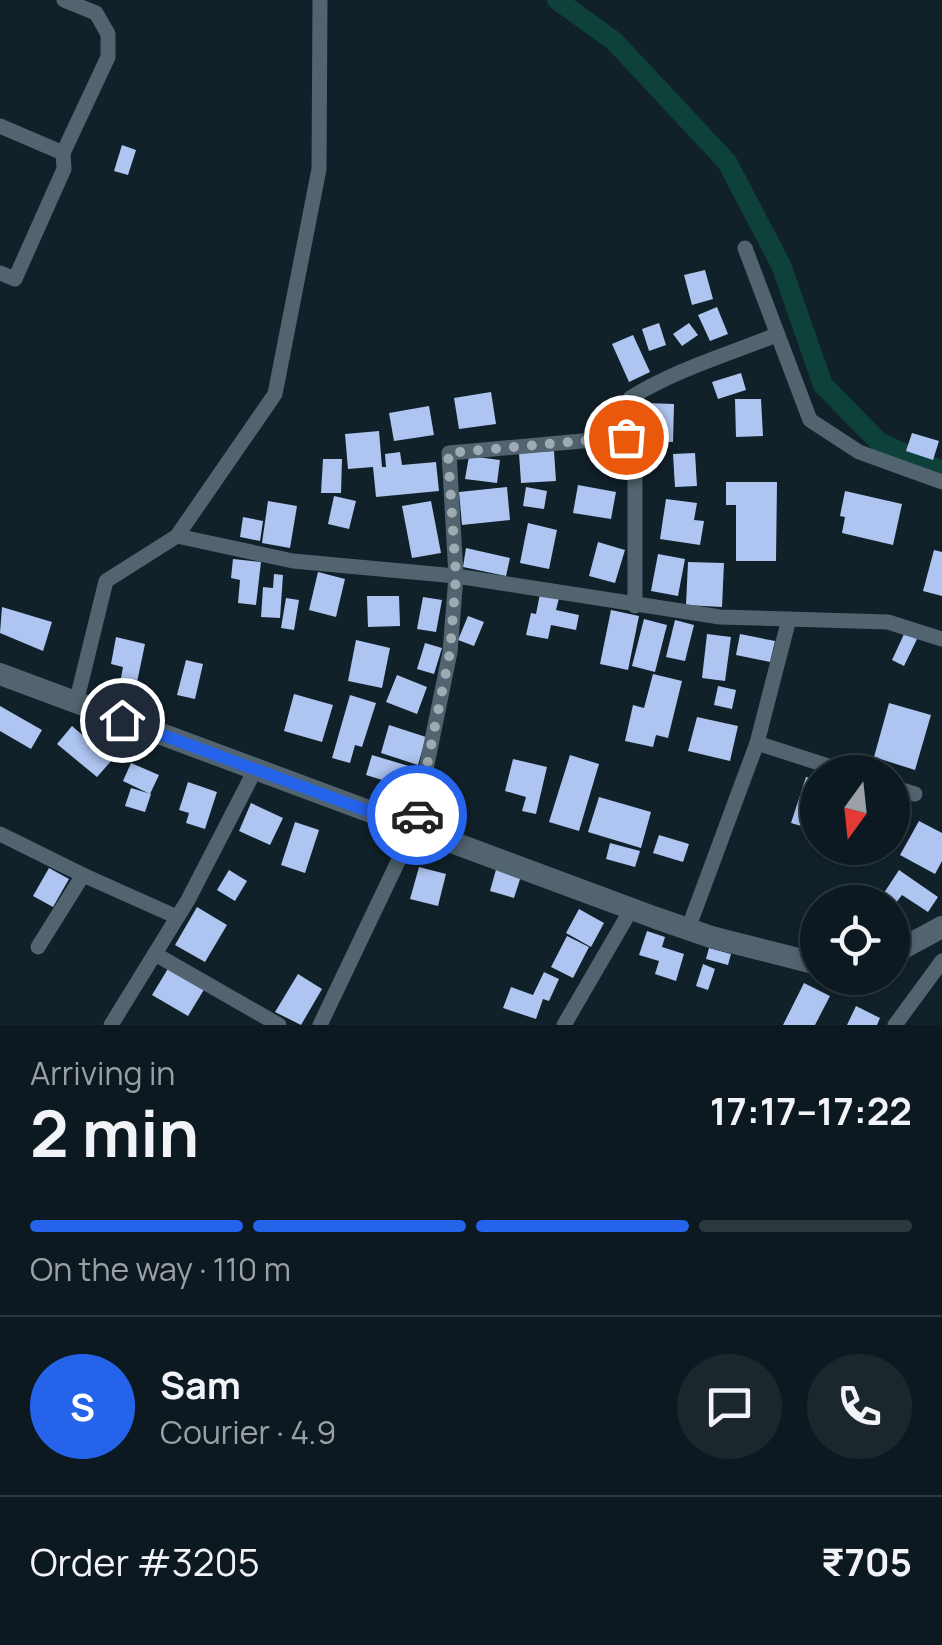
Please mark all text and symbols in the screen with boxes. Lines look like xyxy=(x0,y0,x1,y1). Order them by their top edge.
pin xyxy=(584,395,669,480)
icon: bag xyxy=(599,410,654,465)
pin xyxy=(80,678,165,763)
icon: home xyxy=(95,693,150,748)
north arrow xyxy=(800,755,910,865)
map controls xyxy=(800,755,910,995)
courier xyxy=(367,765,467,865)
icon: car xyxy=(390,788,445,843)
button: locate xyxy=(800,885,910,995)
text: Arriving in xyxy=(30,1051,175,1095)
text: 17:17–17:22 xyxy=(710,1084,912,1136)
text: 2 min xyxy=(30,1088,199,1177)
text: On the way · 110 m xyxy=(30,1247,291,1291)
button: chat xyxy=(677,1354,782,1459)
button: phone xyxy=(807,1354,912,1459)
text: Sam xyxy=(160,1358,241,1410)
text: S xyxy=(70,1380,95,1432)
text: Courier · 4.9 xyxy=(160,1410,336,1454)
text: Order #3205 xyxy=(30,1535,260,1587)
text: ₹705 xyxy=(821,1535,912,1587)

